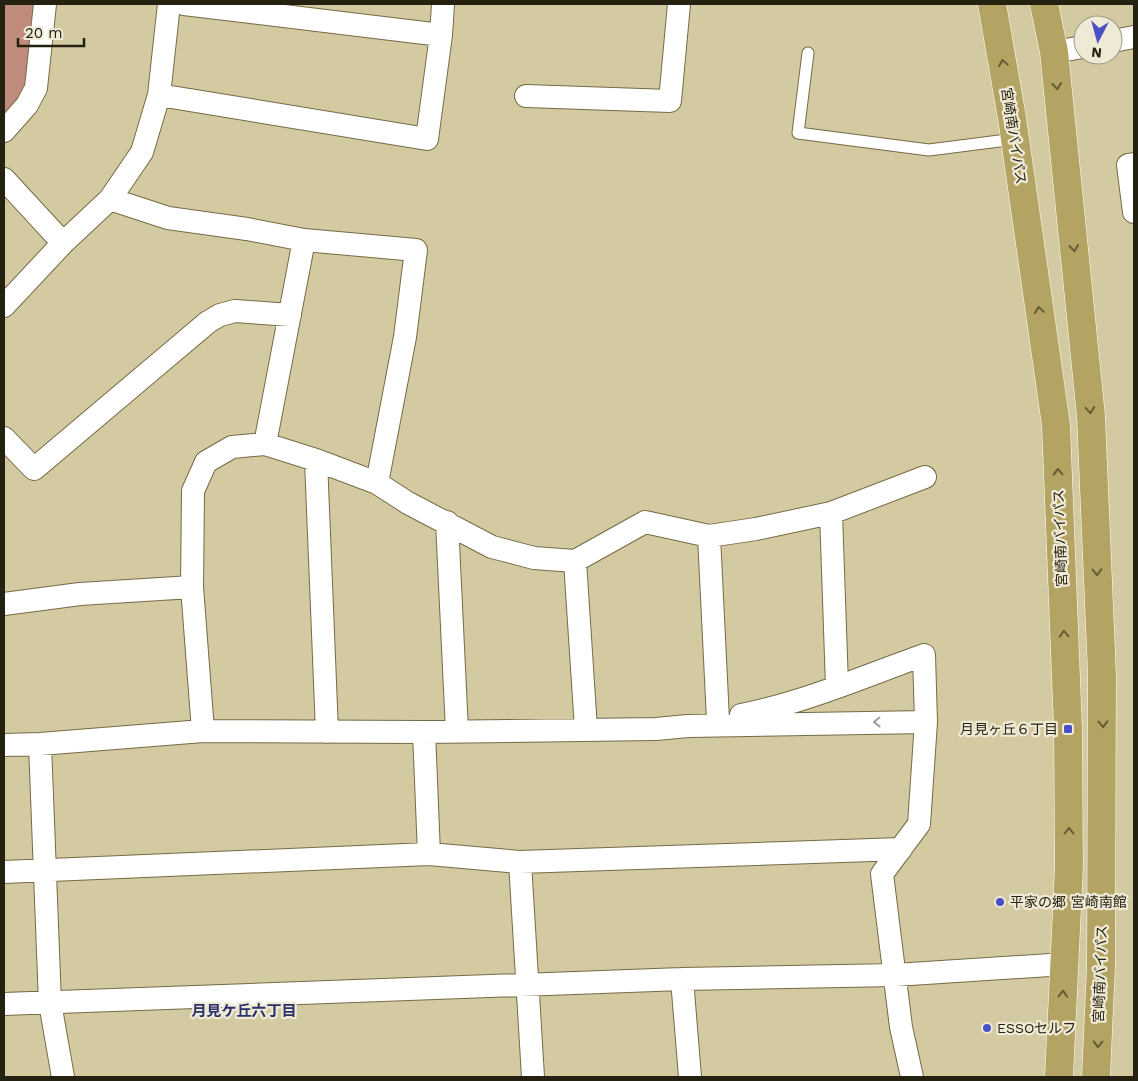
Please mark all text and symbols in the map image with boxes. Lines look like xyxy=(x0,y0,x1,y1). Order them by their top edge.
scale bar xyxy=(18,15,84,47)
north arrow xyxy=(1073,15,1123,65)
text: 20 m xyxy=(25,24,63,42)
text: N xyxy=(1091,44,1103,61)
one-way arrow xyxy=(998,59,1008,68)
one-way arrow xyxy=(1051,83,1062,91)
street label: 宮崎南バイパス xyxy=(998,86,1030,186)
one-way arrow xyxy=(1068,244,1079,252)
one-way arrow xyxy=(1035,306,1045,315)
one-way arrow xyxy=(1084,406,1095,414)
one-way arrow xyxy=(1052,467,1063,475)
street label: 宮崎南バイパス xyxy=(1050,489,1070,587)
one-way arrow xyxy=(1092,568,1103,576)
one-way arrow xyxy=(1059,630,1070,638)
one-way arrow xyxy=(873,717,881,728)
one-way arrow xyxy=(1097,720,1108,728)
place label: 月見ヶ丘６丁目 xyxy=(960,721,1058,737)
marker: 月見ヶ丘６丁目 xyxy=(1062,723,1074,735)
one-way arrow xyxy=(1064,827,1074,835)
place label: 平家の郷 宮崎南館 xyxy=(1010,894,1127,910)
marker: 平家の郷 宮崎南館 xyxy=(994,896,1006,908)
street label: 宮崎南バイパス xyxy=(1090,925,1110,1023)
one-way arrow xyxy=(1058,989,1069,997)
district label: 月見ケ丘六丁目 xyxy=(191,1002,297,1020)
place label: ESSOセルフ xyxy=(997,1020,1076,1036)
marker: ESSOセルフ xyxy=(981,1022,993,1034)
one-way arrow xyxy=(1092,1040,1103,1048)

